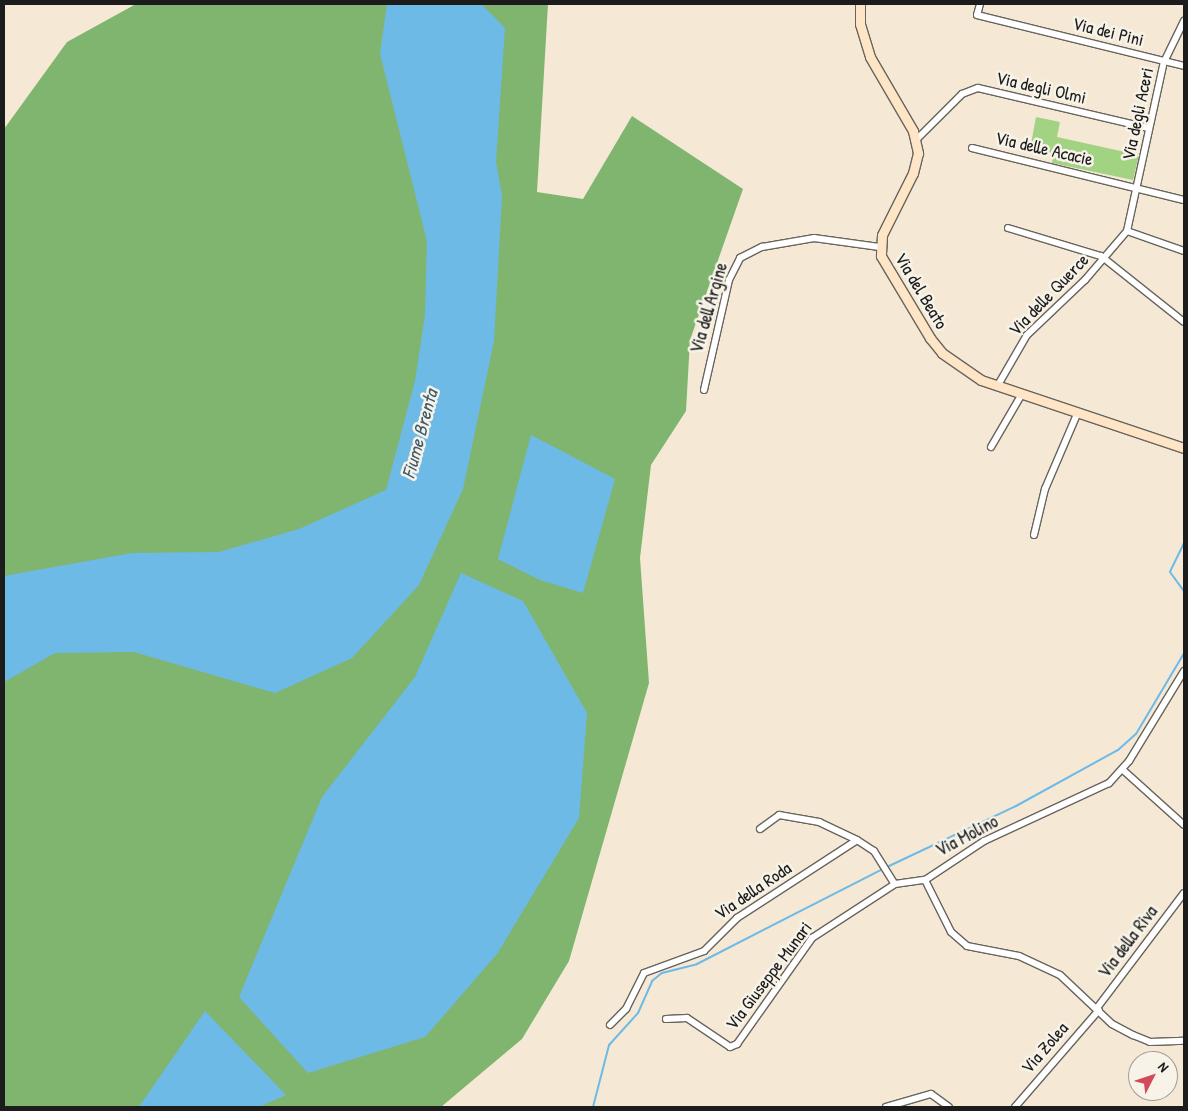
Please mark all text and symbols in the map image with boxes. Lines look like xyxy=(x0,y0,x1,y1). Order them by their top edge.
street label: Via dei Pini xyxy=(1070,13,1146,51)
street label: Via degli Aceri xyxy=(1118,66,1158,162)
street label: Via degli Olmi xyxy=(994,67,1088,109)
street label: Via delle Acacie xyxy=(993,127,1095,171)
street label: Via del Beato xyxy=(890,249,952,333)
street label: Via delle Querce xyxy=(1004,249,1094,341)
street label: Via dell'Argine xyxy=(686,260,732,356)
water label: Fiume Brenta xyxy=(397,387,443,481)
street label: Via Molino xyxy=(932,811,1002,861)
street label: Via della Roda xyxy=(710,857,796,925)
street label: Via della Riva xyxy=(1094,902,1162,982)
street label: Via Giuseppe Munari xyxy=(721,918,817,1034)
street label: Via Zolea xyxy=(1017,1018,1073,1078)
north arrow xyxy=(1128,1051,1178,1101)
text: N xyxy=(1154,1057,1174,1076)

